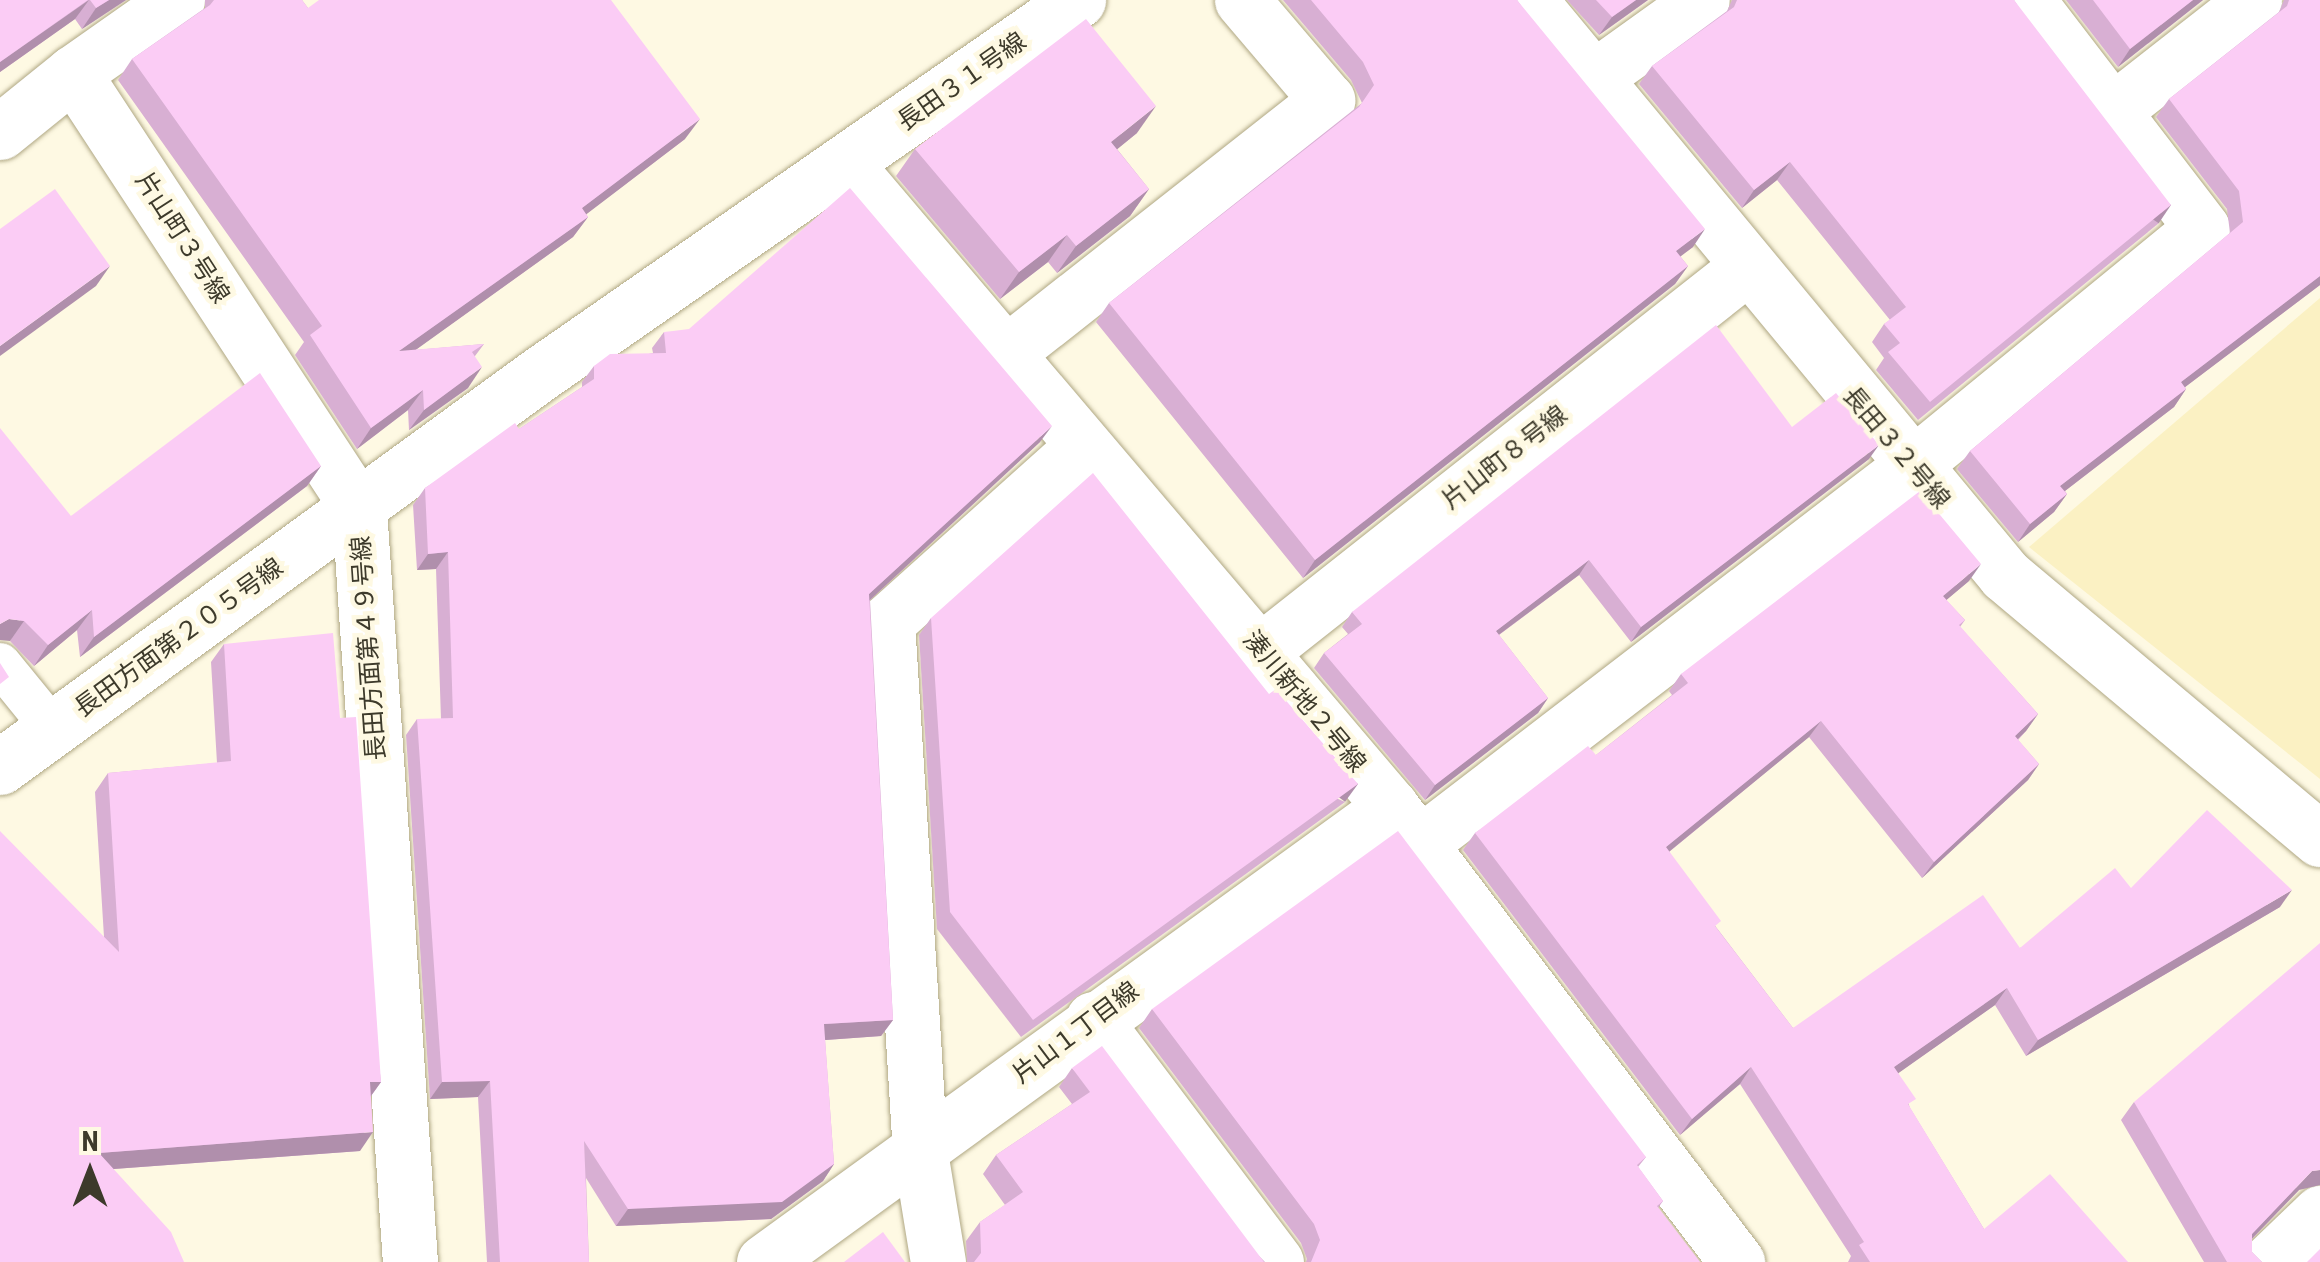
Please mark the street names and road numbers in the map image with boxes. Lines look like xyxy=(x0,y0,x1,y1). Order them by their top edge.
street label: 長田３１号線 xyxy=(892,27,1032,137)
street label: 片山町３号線 xyxy=(129,167,235,309)
street label: 長田３２号線 xyxy=(1836,381,1956,515)
street label: 片山町８号線 xyxy=(1437,400,1573,516)
street label: 長田方面第４９号線 xyxy=(346,535,392,761)
street label: 長田方面第２０５号線 xyxy=(69,552,289,724)
street label: 湊川新地２号線 xyxy=(1236,625,1372,779)
street label: 片山１丁目線 xyxy=(1007,976,1145,1090)

